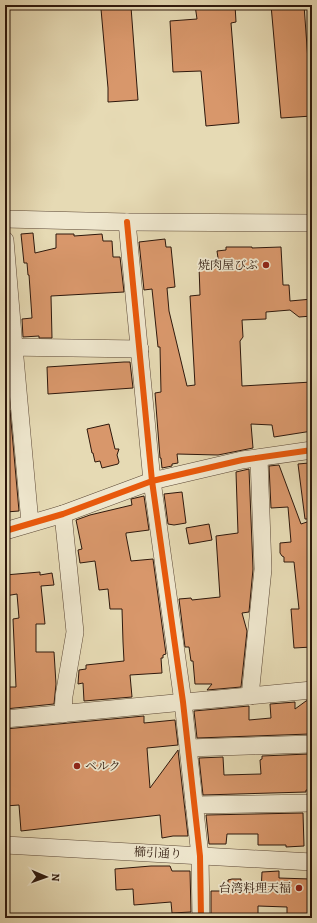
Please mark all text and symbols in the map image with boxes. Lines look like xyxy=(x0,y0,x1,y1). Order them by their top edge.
place label: 焼肉屋びぶ xyxy=(198,257,258,273)
marker: 焼肉屋びぶ xyxy=(261,260,271,270)
place label: ベルク xyxy=(85,758,121,774)
marker: ベルク xyxy=(72,761,82,771)
street label: 櫛引通り xyxy=(134,844,182,862)
north arrow xyxy=(26,857,66,897)
text: N xyxy=(48,873,63,882)
place label: 台湾料理天福 xyxy=(219,880,291,896)
marker: 台湾料理天福 xyxy=(294,883,304,893)

